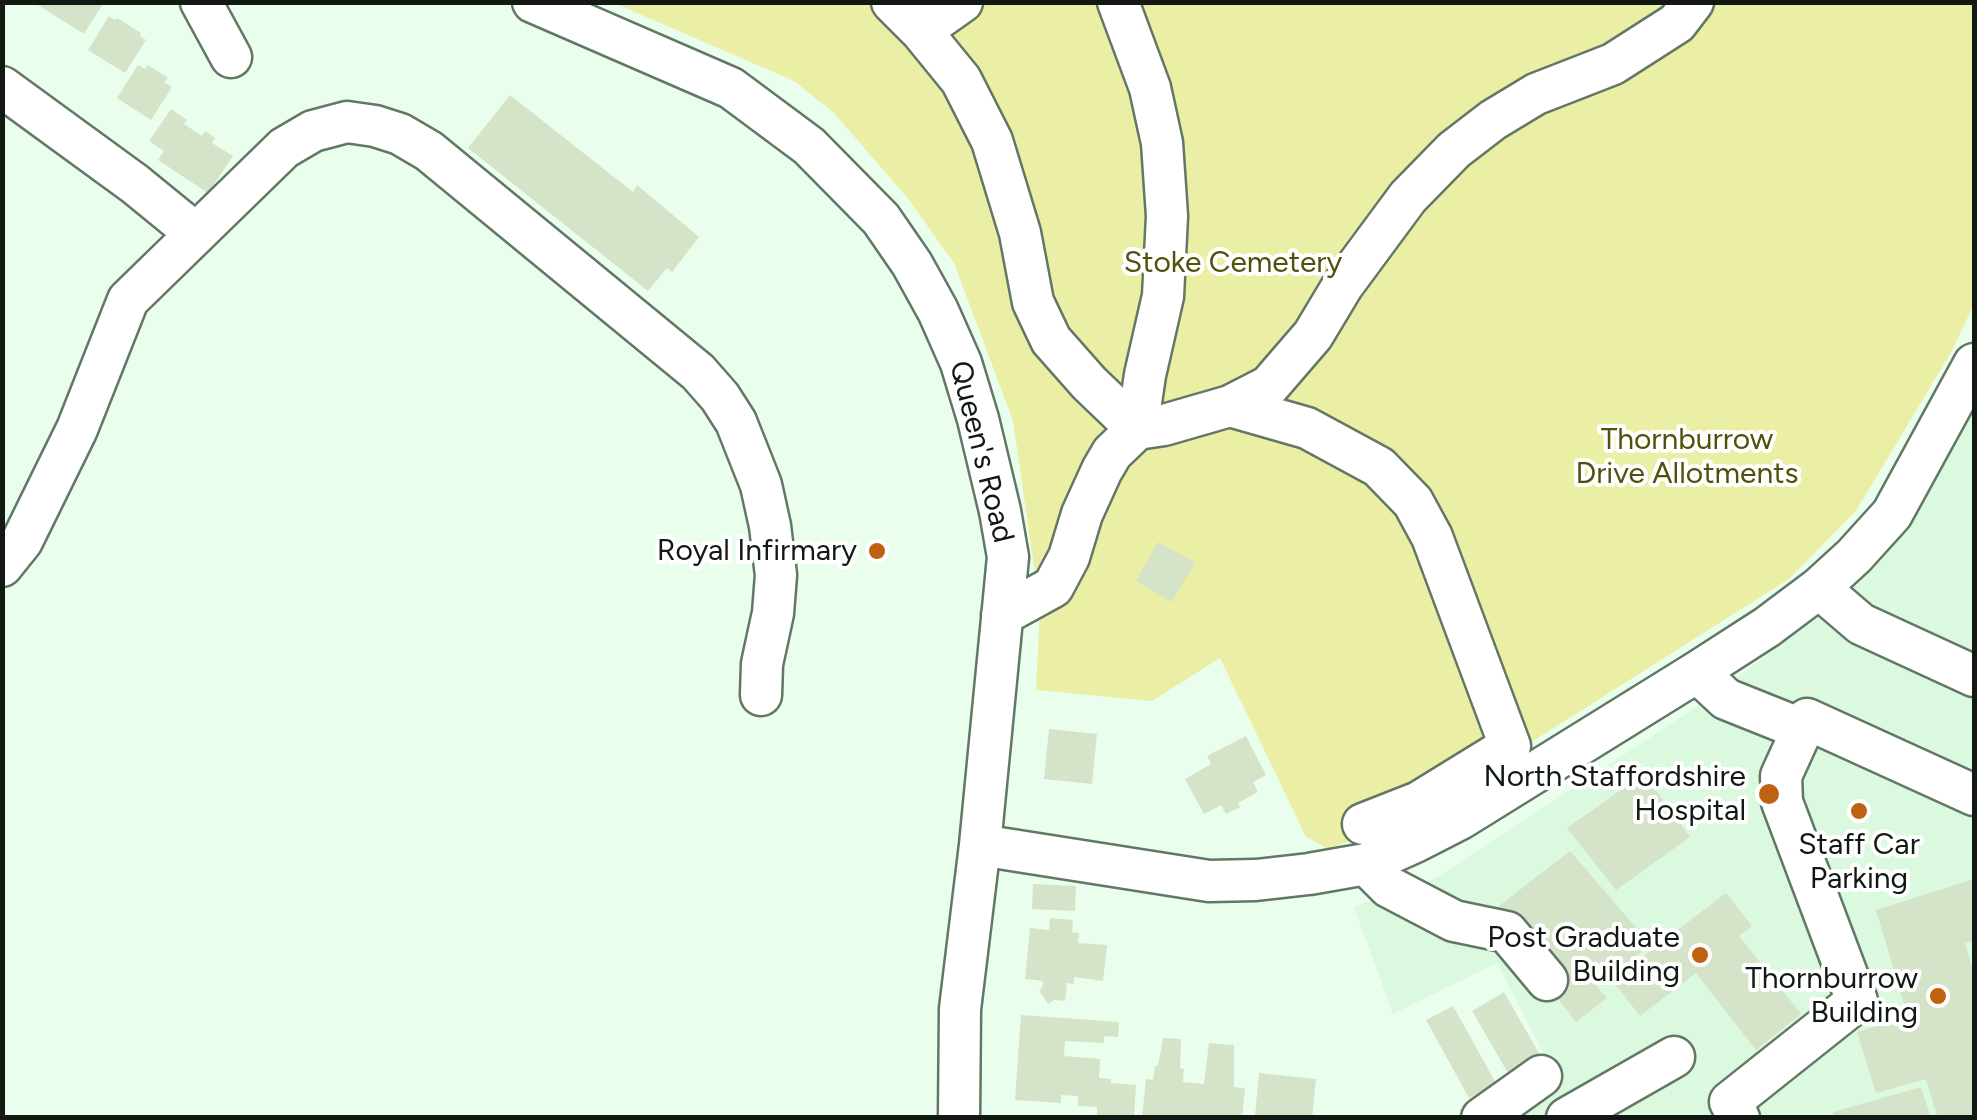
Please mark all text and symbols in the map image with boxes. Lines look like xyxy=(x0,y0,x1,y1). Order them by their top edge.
park label: Stoke Cemetery xyxy=(1124,245,1342,281)
street label: Queen's Road xyxy=(941,357,1021,547)
park label: Thornburrow Drive Allotments xyxy=(1576,422,1798,492)
place label: Royal Infirmary xyxy=(657,533,857,569)
marker: Royal Infirmary xyxy=(866,540,888,562)
place label: North Staffordshire Hospital xyxy=(1483,759,1746,830)
marker: North Staffordshire Hospital xyxy=(1756,781,1782,807)
marker: Staff Car Parking xyxy=(1848,800,1870,822)
place label: Staff Car Parking xyxy=(1798,827,1920,898)
place label: Post Graduate Building xyxy=(1487,920,1680,990)
marker: Post Graduate Building xyxy=(1689,944,1711,966)
place label: Thornburrow Building xyxy=(1745,961,1918,1032)
marker: Thornburrow Building xyxy=(1927,985,1949,1007)

